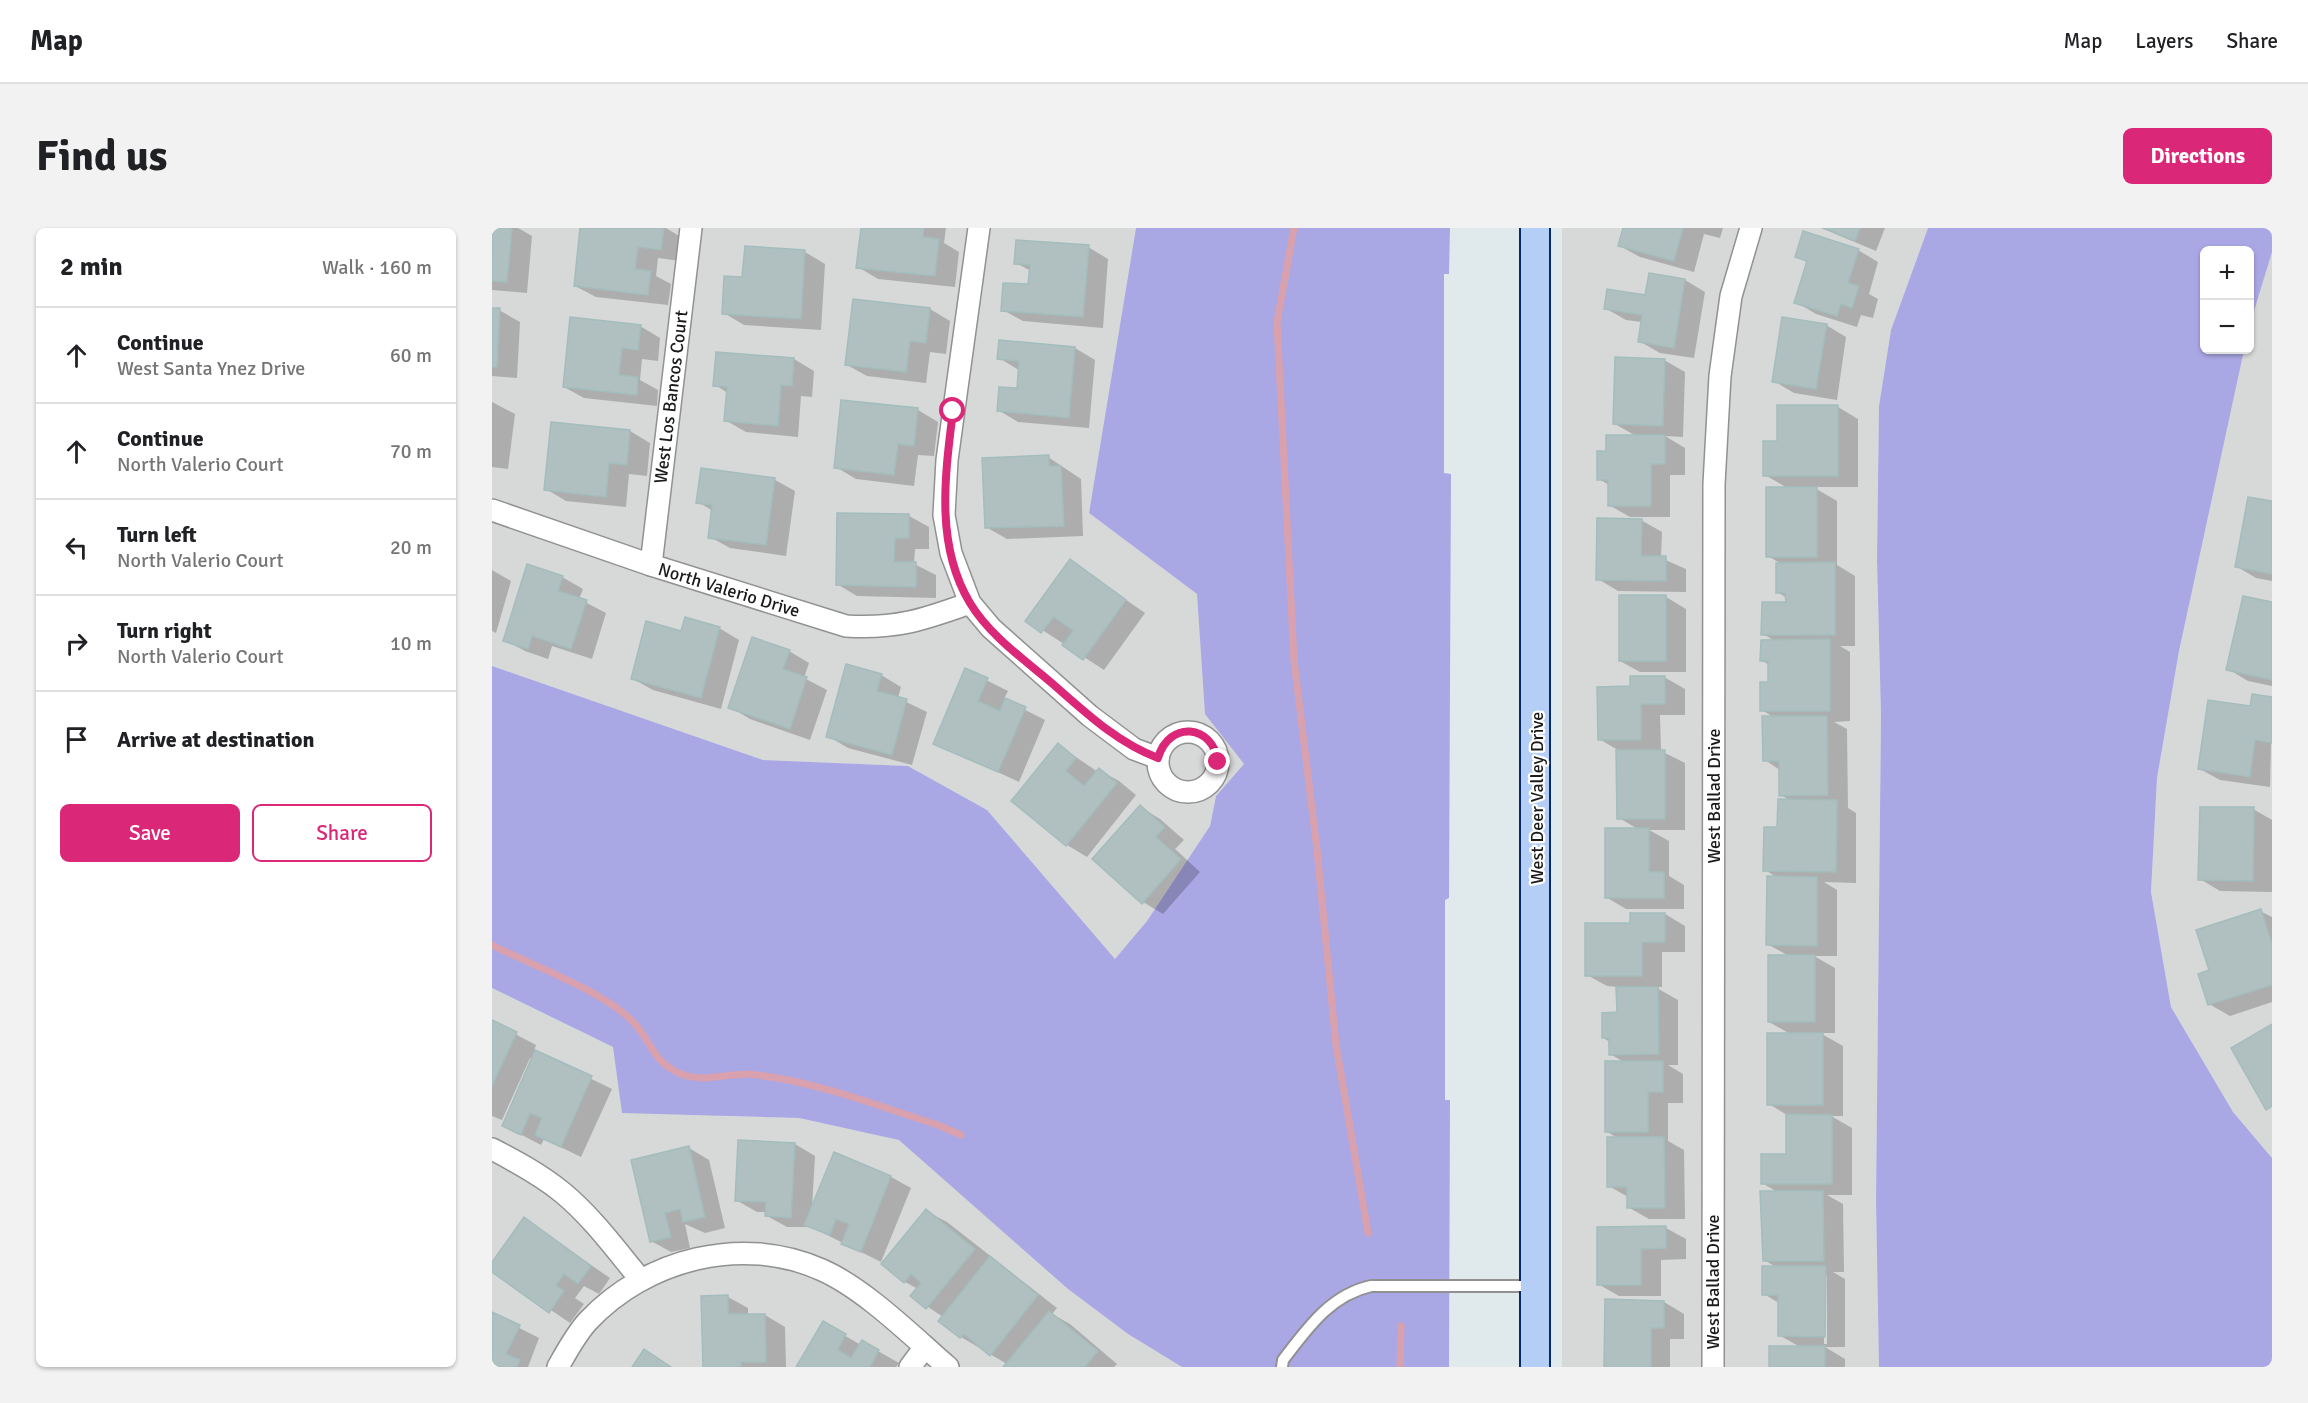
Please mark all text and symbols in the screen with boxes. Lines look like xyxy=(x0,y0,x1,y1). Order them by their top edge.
text: Map xyxy=(30,24,83,58)
text: Map xyxy=(2064,28,2102,54)
text: Layers xyxy=(2135,28,2193,54)
text: Share xyxy=(2226,28,2278,54)
button: Directions xyxy=(2123,128,2272,184)
text: Find us xyxy=(36,131,167,182)
map controls xyxy=(2200,246,2254,354)
button: + xyxy=(2200,246,2254,300)
text: 2 min xyxy=(60,251,123,283)
text: Walk · 160 m xyxy=(322,255,432,280)
button: − xyxy=(2200,300,2254,354)
street label: West Los Bancos Court xyxy=(649,309,693,485)
text: Continue xyxy=(117,329,204,356)
icon: ahead xyxy=(60,339,93,372)
text: 60 m xyxy=(390,343,432,368)
text: West Santa Ynez Drive xyxy=(117,356,305,381)
route start xyxy=(939,397,965,423)
text: Continue xyxy=(117,425,204,452)
icon: ahead xyxy=(60,435,93,468)
text: 70 m xyxy=(390,439,432,464)
text: North Valerio Court xyxy=(117,452,284,477)
text: Turn left xyxy=(117,521,197,548)
icon: left xyxy=(60,531,93,564)
text: 20 m xyxy=(390,535,432,560)
text: North Valerio Court xyxy=(117,548,284,573)
street label: North Valerio Drive xyxy=(656,558,802,622)
text: Turn right xyxy=(117,617,212,644)
icon: right xyxy=(60,627,93,660)
text: 10 m xyxy=(390,631,432,656)
text: North Valerio Court xyxy=(117,644,284,669)
street label: West Deer Valley Drive xyxy=(1526,712,1548,884)
icon: arrive xyxy=(60,723,93,756)
text: Arrive at destination xyxy=(117,726,314,753)
street label: West Ballad Drive xyxy=(1703,729,1725,863)
route end xyxy=(1204,748,1230,774)
button: Save xyxy=(60,804,240,862)
button: Share xyxy=(252,804,432,862)
street label: West Ballad Drive xyxy=(1702,1215,1724,1349)

